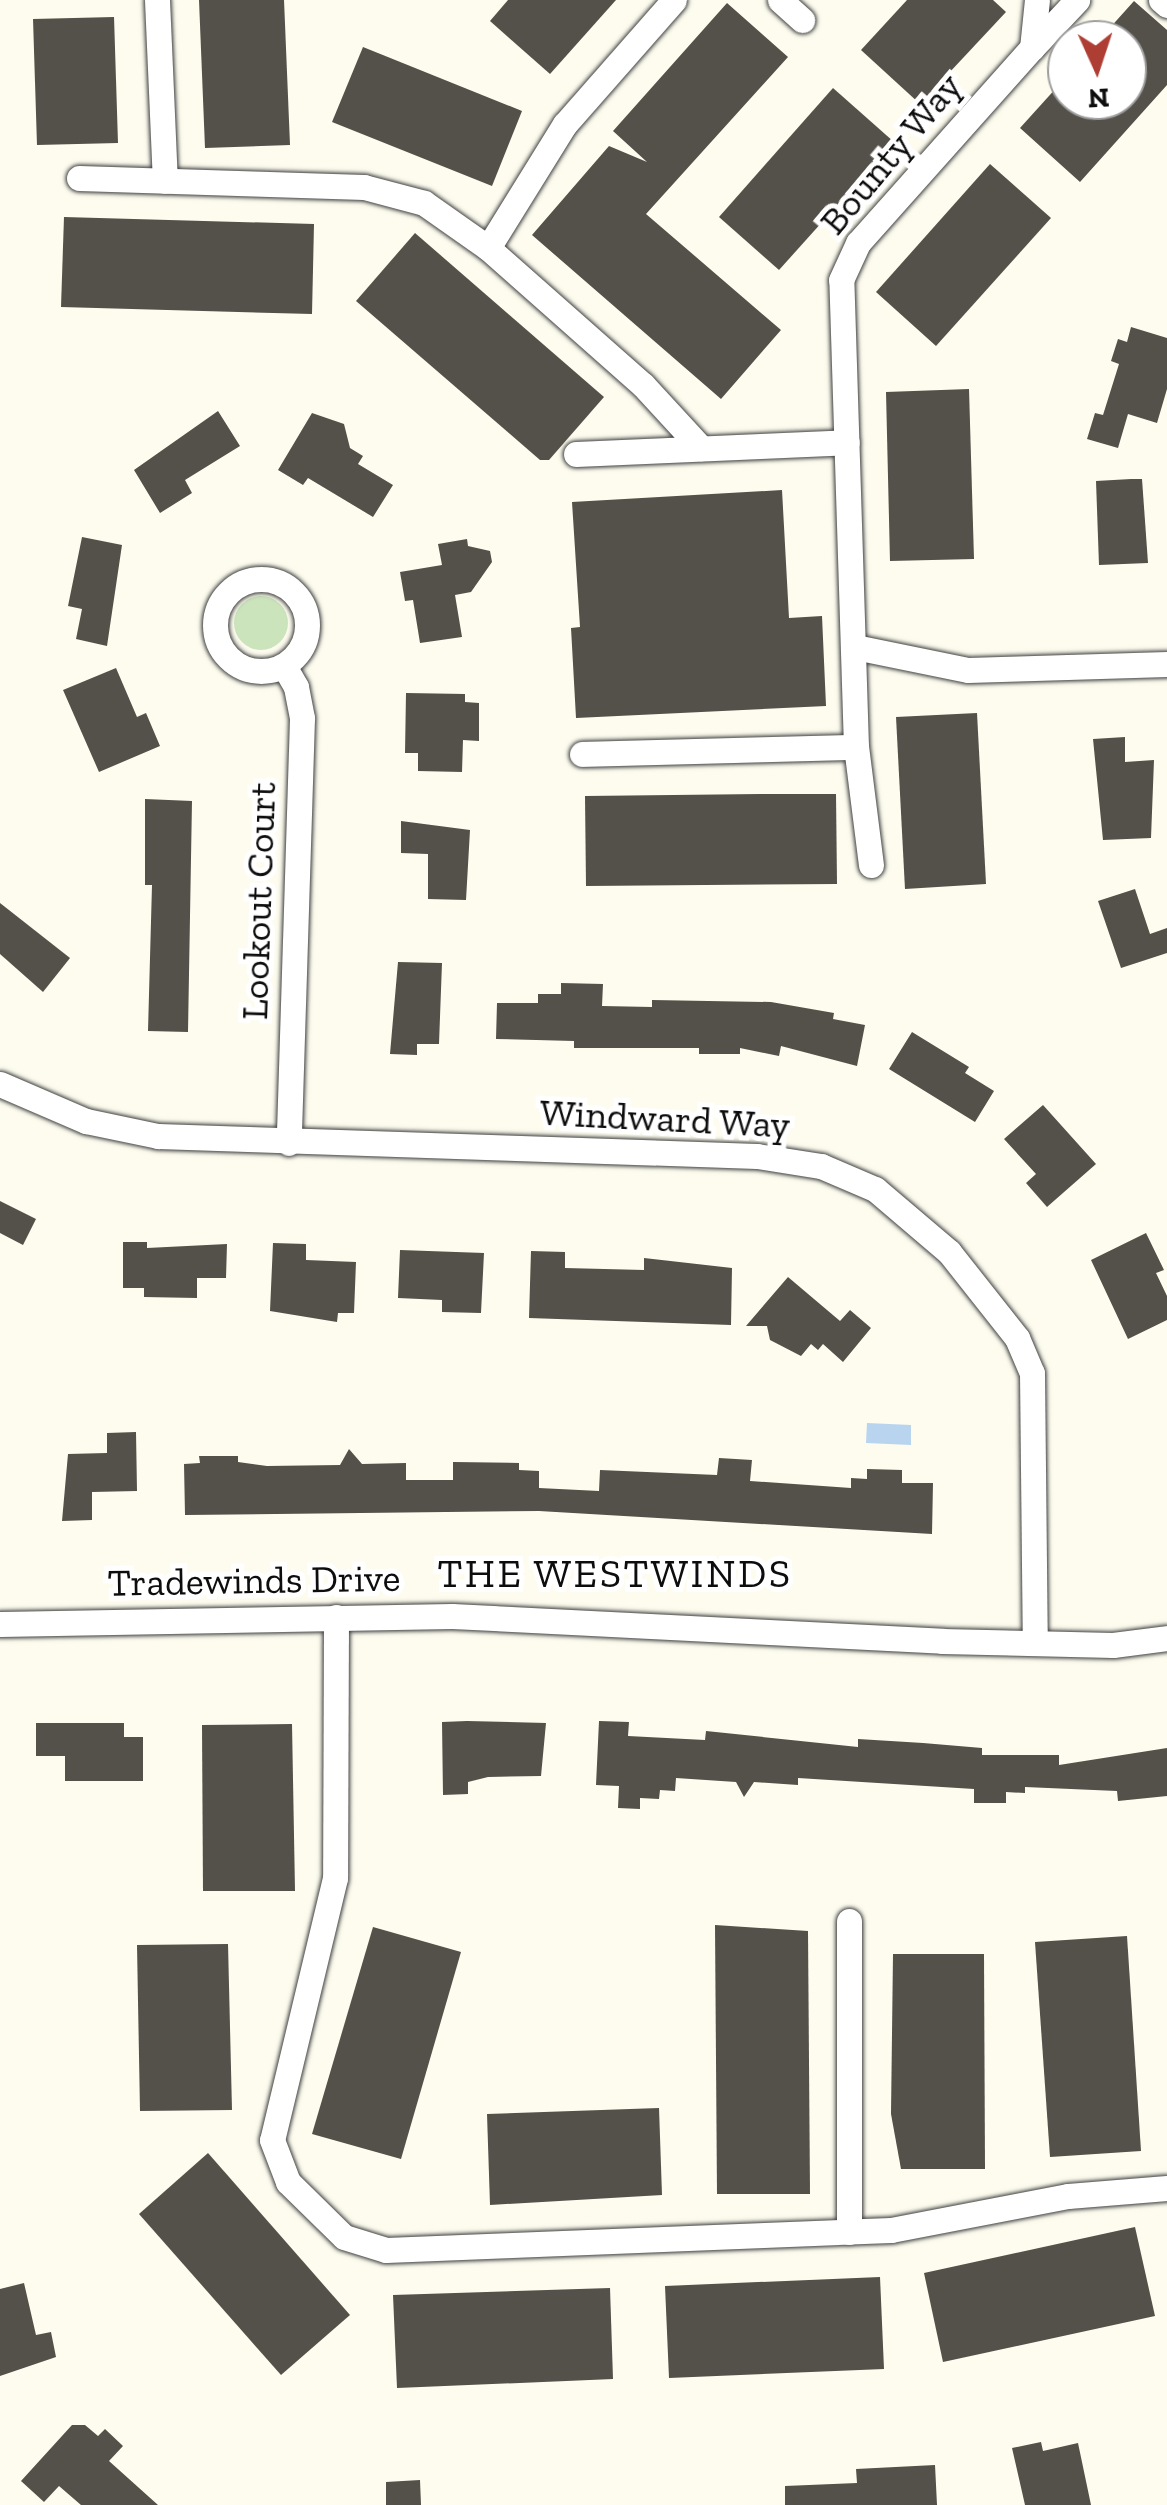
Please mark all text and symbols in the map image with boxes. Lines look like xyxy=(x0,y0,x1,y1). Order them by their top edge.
north arrow xyxy=(1047,20,1147,120)
street label: Bounty Way xyxy=(810,63,972,245)
text: N xyxy=(1087,81,1110,115)
street label: Lookout Court xyxy=(232,781,286,1021)
street label: Windward Way xyxy=(538,1090,792,1148)
district label: THE WESTWINDS xyxy=(437,1549,793,1597)
street label: Tradewinds Drive xyxy=(107,1556,401,1606)

